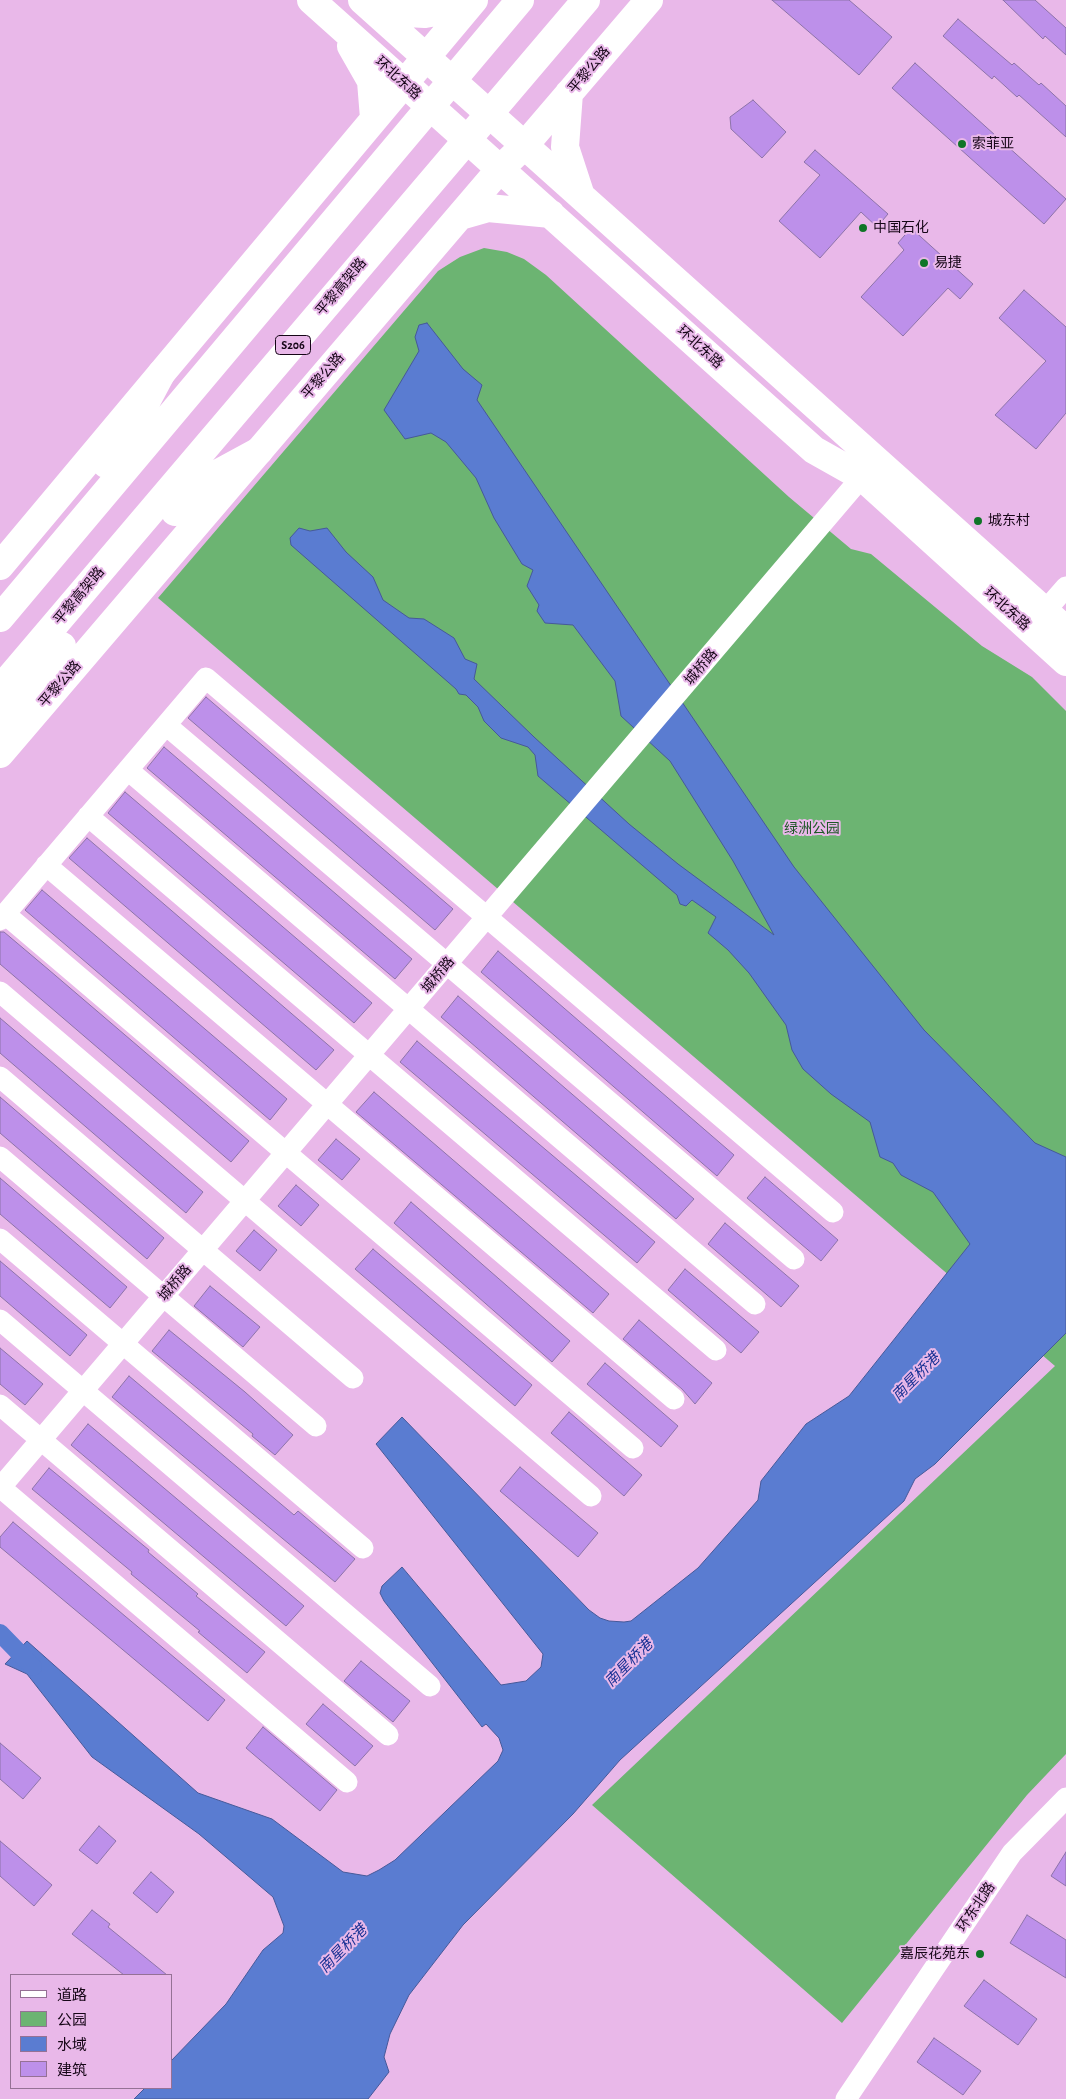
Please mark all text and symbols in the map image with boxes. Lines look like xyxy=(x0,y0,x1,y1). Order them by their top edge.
street label: 平黎公路 xyxy=(565,43,613,97)
street label: 环北东路 xyxy=(372,53,424,103)
place label: 索菲亚 xyxy=(972,136,1014,152)
marker: 索菲亚 xyxy=(956,138,968,150)
place label: 中国石化 xyxy=(873,220,929,236)
marker: 中国石化 xyxy=(857,222,869,234)
street label: 平黎高架路 xyxy=(312,255,370,319)
place label: 易捷 xyxy=(934,255,962,271)
marker: 易捷 xyxy=(918,257,930,269)
street label: 环北东路 xyxy=(674,322,726,372)
road number: S206 xyxy=(276,336,310,354)
street label: 平黎公路 xyxy=(298,349,348,403)
place label: 城东村 xyxy=(988,513,1030,529)
marker: 城东村 xyxy=(972,515,984,527)
street label: 平黎高架路 xyxy=(50,564,108,628)
street label: 环北东路 xyxy=(981,584,1033,634)
street label: 城桥路 xyxy=(681,646,721,688)
street label: 平黎公路 xyxy=(35,657,85,711)
park label: 绿洲公园 xyxy=(784,821,840,837)
street label: 城桥路 xyxy=(418,954,458,996)
street label: 城桥路 xyxy=(155,1262,195,1304)
water label: 南星桥港 xyxy=(888,1349,944,1405)
water label: 南星桥港 xyxy=(601,1635,657,1691)
street label: 环东北路 xyxy=(953,1879,999,1935)
water label: 南星桥港 xyxy=(315,1921,371,1977)
place label: 嘉辰花苑东 xyxy=(900,1946,970,1962)
marker: 嘉辰花苑东 xyxy=(974,1948,986,1960)
legend xyxy=(10,1974,172,2089)
text: 道路 xyxy=(57,1988,87,2003)
text: 公园 xyxy=(57,2013,87,2028)
text: 水域 xyxy=(57,2038,87,2053)
text: 建筑 xyxy=(57,2063,87,2078)

